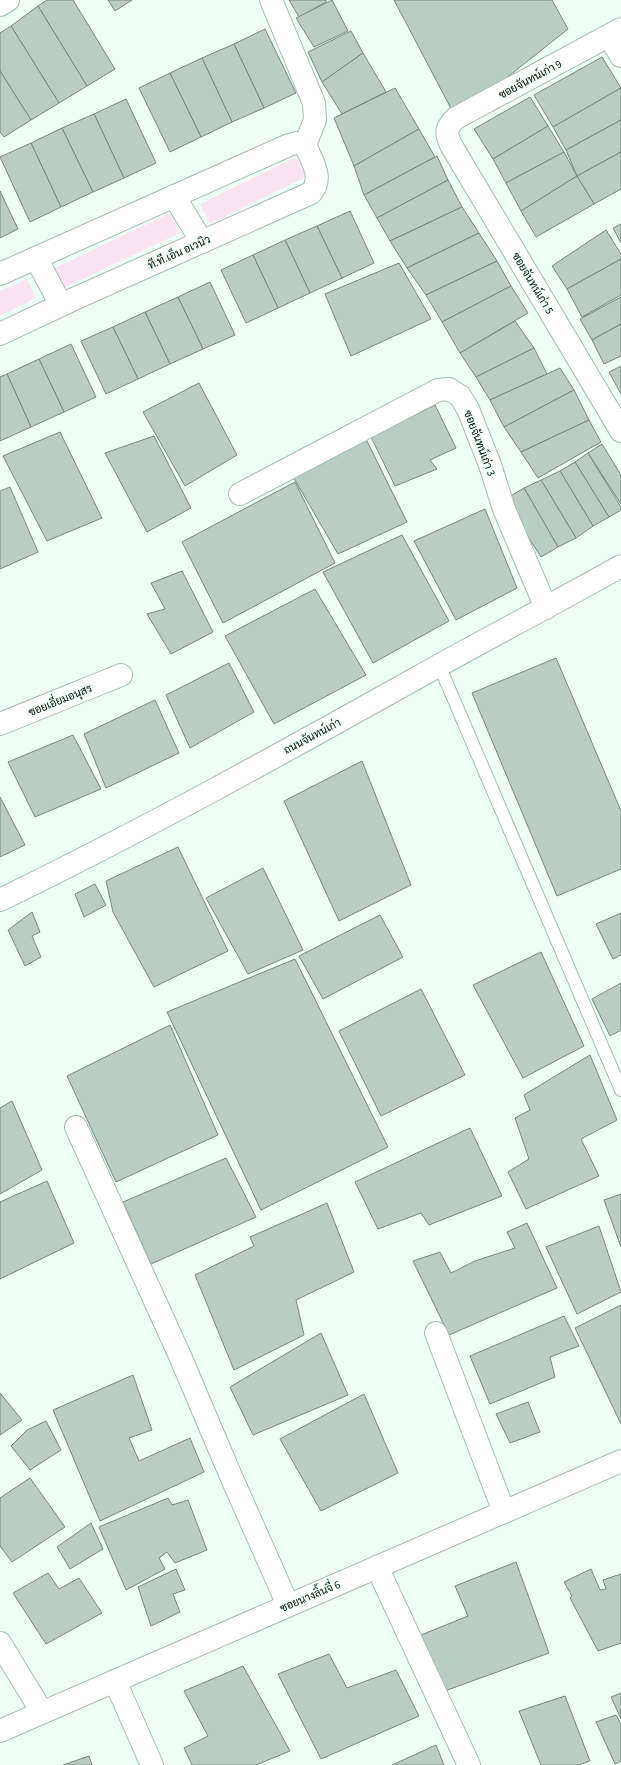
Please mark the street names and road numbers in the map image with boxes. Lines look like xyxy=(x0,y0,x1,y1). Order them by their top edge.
street label: ซอยจันทน์เก่า 9 xyxy=(495,56,565,102)
street label: ที.ที.เอ็น อเวนิว xyxy=(145,230,213,273)
street label: ซอยจันทน์เก่า 5 xyxy=(508,249,558,317)
street label: ซอยจันทน์เก่า 3 xyxy=(460,408,500,478)
street label: ซอยเอี่ยมอนุสร xyxy=(25,677,95,721)
street label: ถนนจันทน์เก่า xyxy=(281,714,343,758)
street label: ซอยนางลิ้นจี่ 6 xyxy=(276,1573,343,1616)

